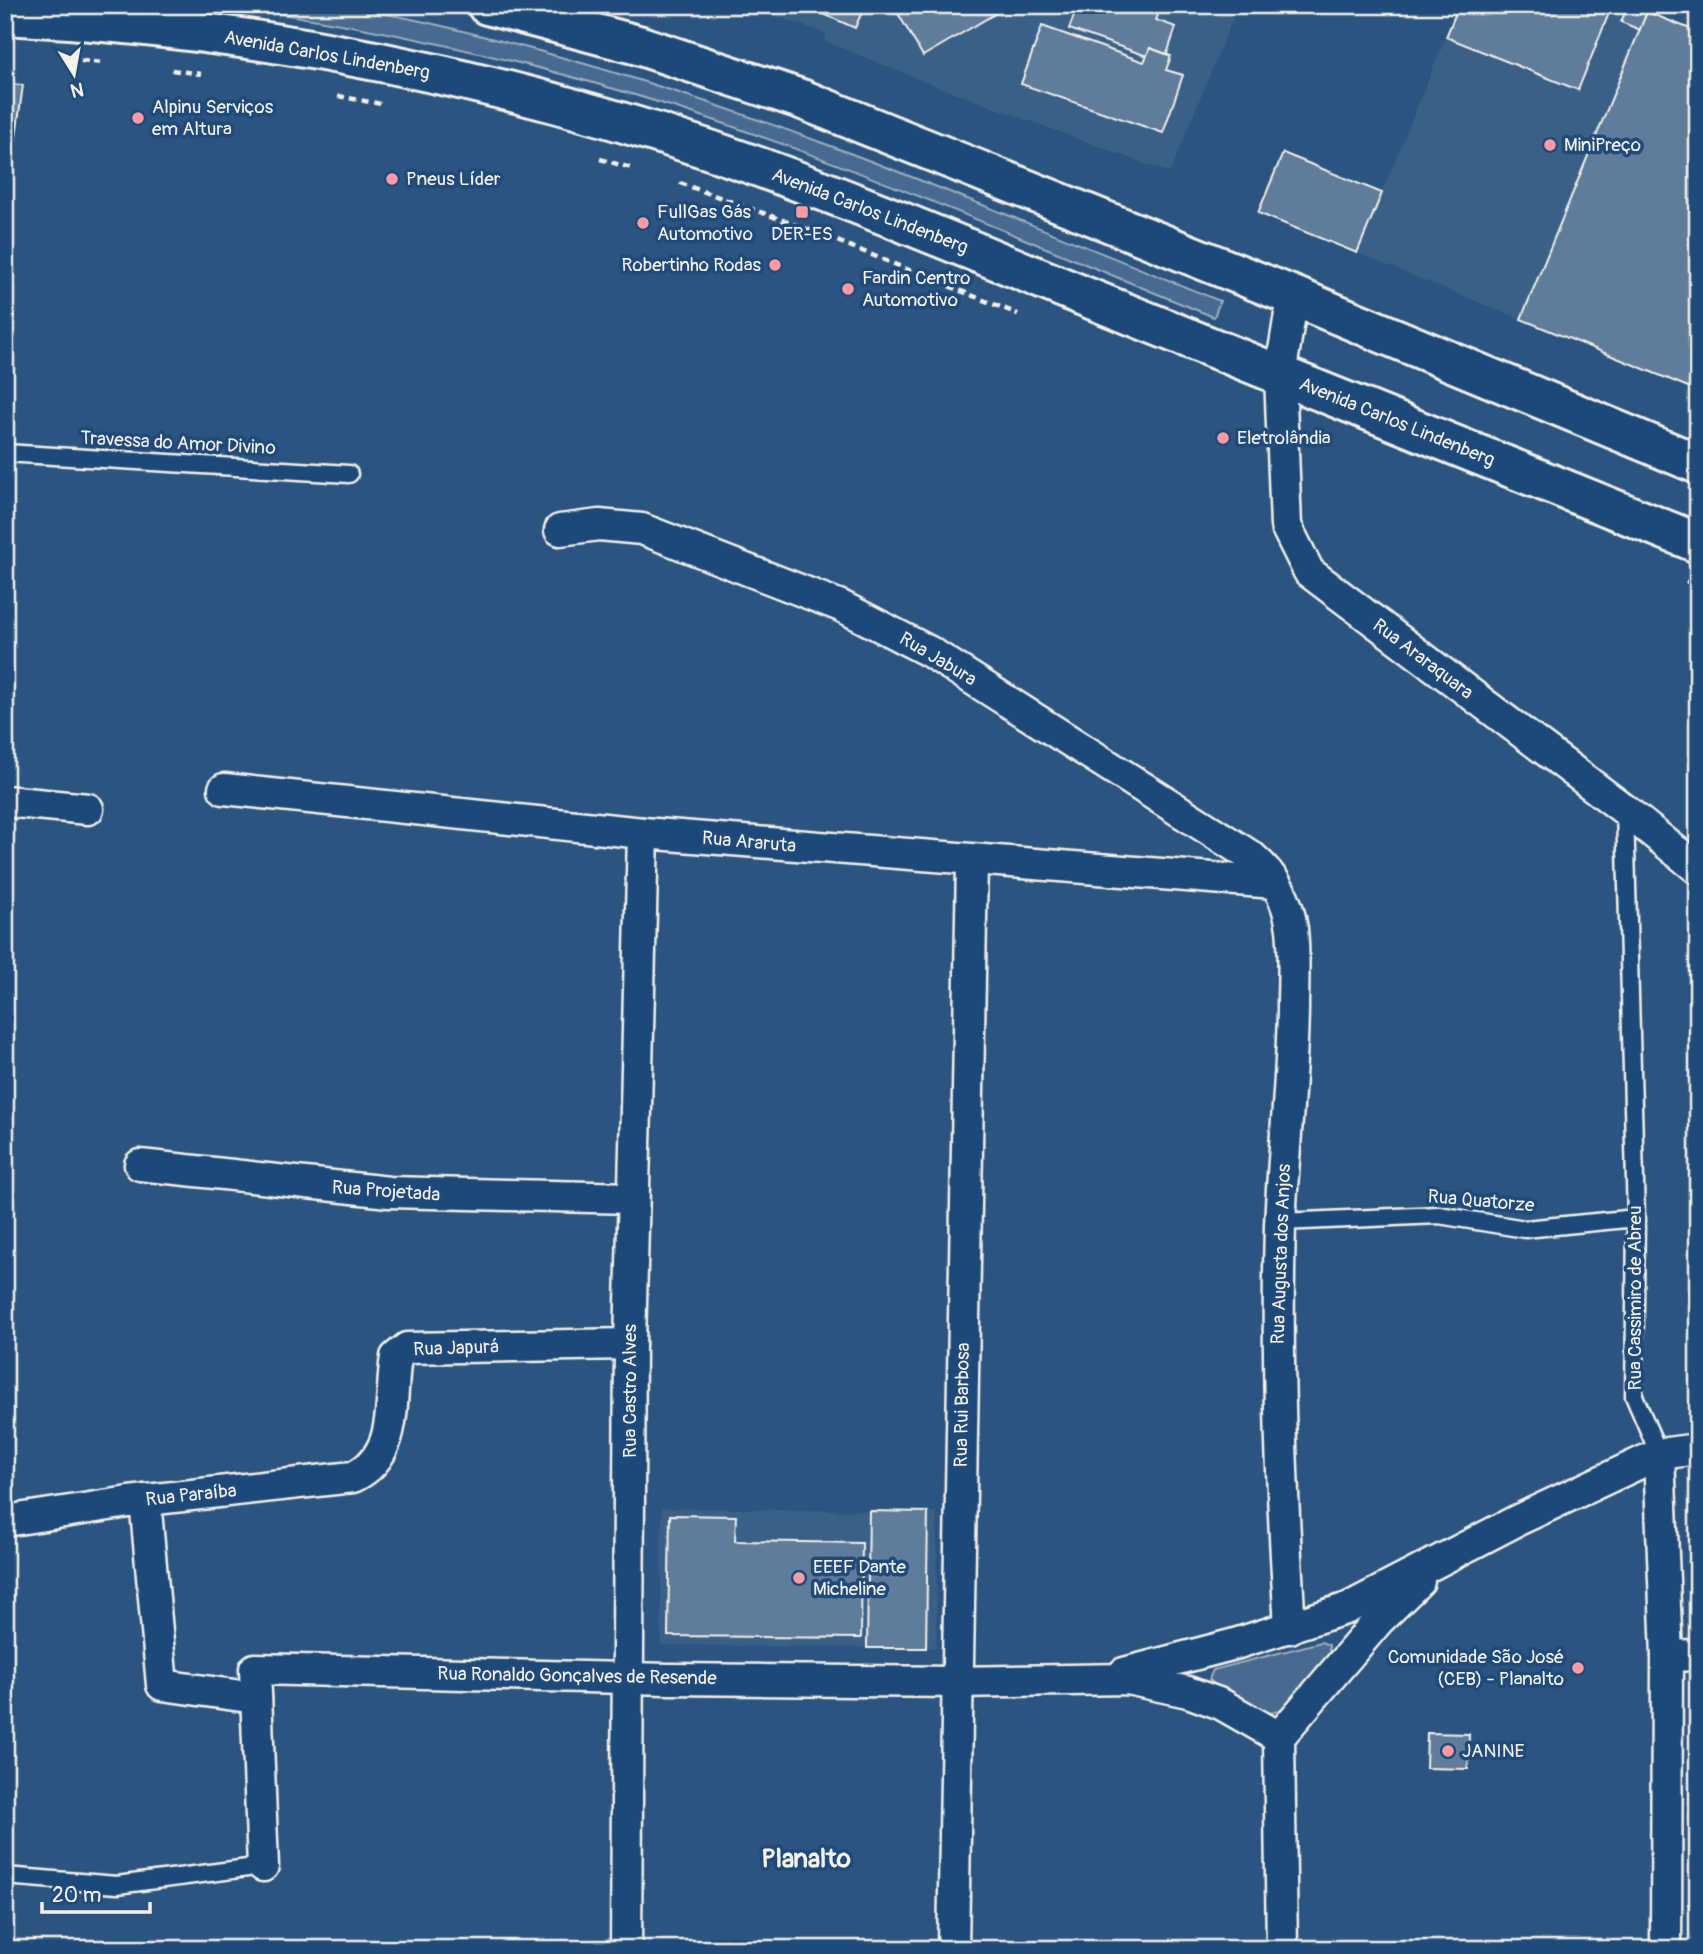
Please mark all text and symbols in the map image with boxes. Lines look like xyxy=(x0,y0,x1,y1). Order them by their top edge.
street label: Avenida Carlos Lindenberg xyxy=(222,25,432,85)
north arrow xyxy=(38,38,108,108)
text: N xyxy=(68,77,86,103)
place label: Alpinu Serviços em Altura xyxy=(152,95,274,141)
marker: Alpinu Serviços em Altura xyxy=(130,110,146,126)
place label: MiniPreço xyxy=(1564,133,1641,157)
marker: MiniPreço xyxy=(1542,137,1558,153)
street label: Avenida Carlos Lindenberg xyxy=(768,162,972,260)
place label: Pneus Líder xyxy=(406,167,501,191)
marker: Pneus Líder xyxy=(384,171,400,187)
place label: FullGas Gás Automotivo xyxy=(657,200,753,246)
marker: DER-ES xyxy=(794,204,810,220)
marker: FullGas Gás Automotivo xyxy=(635,215,651,231)
place label: DER-ES xyxy=(771,222,833,246)
place label: Robertinho Rodas xyxy=(622,253,762,277)
marker: Robertinho Rodas xyxy=(767,257,783,273)
place label: Fardin Centro Automotivo xyxy=(862,266,970,312)
marker: Fardin Centro Automotivo xyxy=(840,281,856,297)
street label: Avenida Carlos Lindenberg xyxy=(1296,372,1498,472)
street label: Travessa do Amor Divino xyxy=(80,426,276,460)
place label: Eletrolândia xyxy=(1237,426,1331,450)
marker: Eletrolândia xyxy=(1215,430,1231,446)
street label: Rua Araraquara xyxy=(1368,613,1478,705)
street label: Rua Jabura xyxy=(895,627,981,692)
street label: Rua Araruta xyxy=(701,826,797,858)
street label: Rua Augusta dos Anjos xyxy=(1266,1163,1296,1345)
street label: Rua Projetada xyxy=(331,1175,441,1207)
street label: Rua Quatorze xyxy=(1427,1184,1536,1218)
street label: Rua Cassimiro de Abreu xyxy=(1623,1206,1647,1390)
street label: Rua Castro Alves xyxy=(618,1323,642,1458)
street label: Rua Japurá xyxy=(413,1335,499,1361)
street label: Rua Rui Barbosa xyxy=(949,1342,975,1468)
street label: Rua Paraíba xyxy=(144,1478,238,1512)
place label: EEEF Dante Micheline xyxy=(813,1555,907,1601)
marker: EEEF Dante Micheline xyxy=(791,1570,807,1586)
place label: Comunidade São José (CEB) - Planalto xyxy=(1388,1645,1564,1691)
marker: Comunidade São José (CEB) - Planalto xyxy=(1570,1660,1586,1676)
street label: Rua Ronaldo Gonçalves de Resende xyxy=(437,1662,718,1690)
place label: JANINE xyxy=(1462,1739,1524,1763)
marker: JANINE xyxy=(1440,1743,1456,1759)
district label: Planalto xyxy=(761,1843,851,1875)
scale bar xyxy=(42,1870,150,1914)
text: 20 m xyxy=(52,1882,101,1909)

